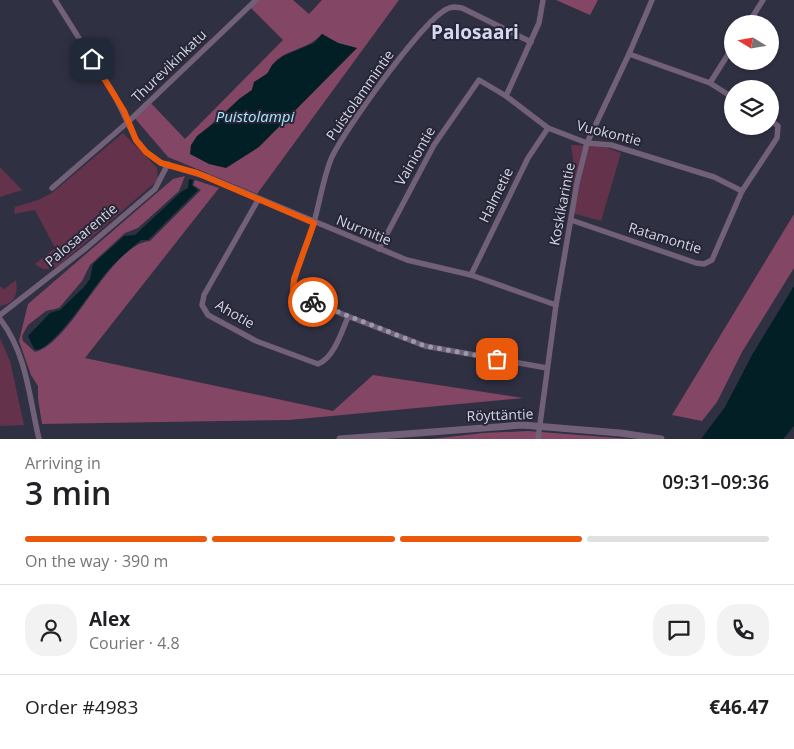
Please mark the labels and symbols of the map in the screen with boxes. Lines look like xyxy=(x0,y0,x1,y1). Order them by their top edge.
north arrow xyxy=(724,15,779,70)
district label: Palosaari xyxy=(431,19,519,45)
street label: Thurevikinkatu xyxy=(127,25,210,106)
pin xyxy=(71,38,113,80)
street label: Puistolammintie xyxy=(321,46,398,144)
water label: Puistolampi xyxy=(216,106,294,126)
street label: Vuokontie xyxy=(575,115,644,150)
street label: Vainiontie xyxy=(390,123,439,189)
street label: Koskikarintie xyxy=(544,161,579,247)
street label: Halmetie xyxy=(474,164,517,225)
street label: Palosaarentie xyxy=(41,199,121,270)
street label: Nurmitie xyxy=(334,210,395,249)
street label: Ratamontie xyxy=(626,217,704,258)
courier xyxy=(288,277,338,327)
street label: Ahotie xyxy=(212,295,258,332)
pin xyxy=(476,338,518,380)
street label: Röyttäntie xyxy=(466,404,534,425)

